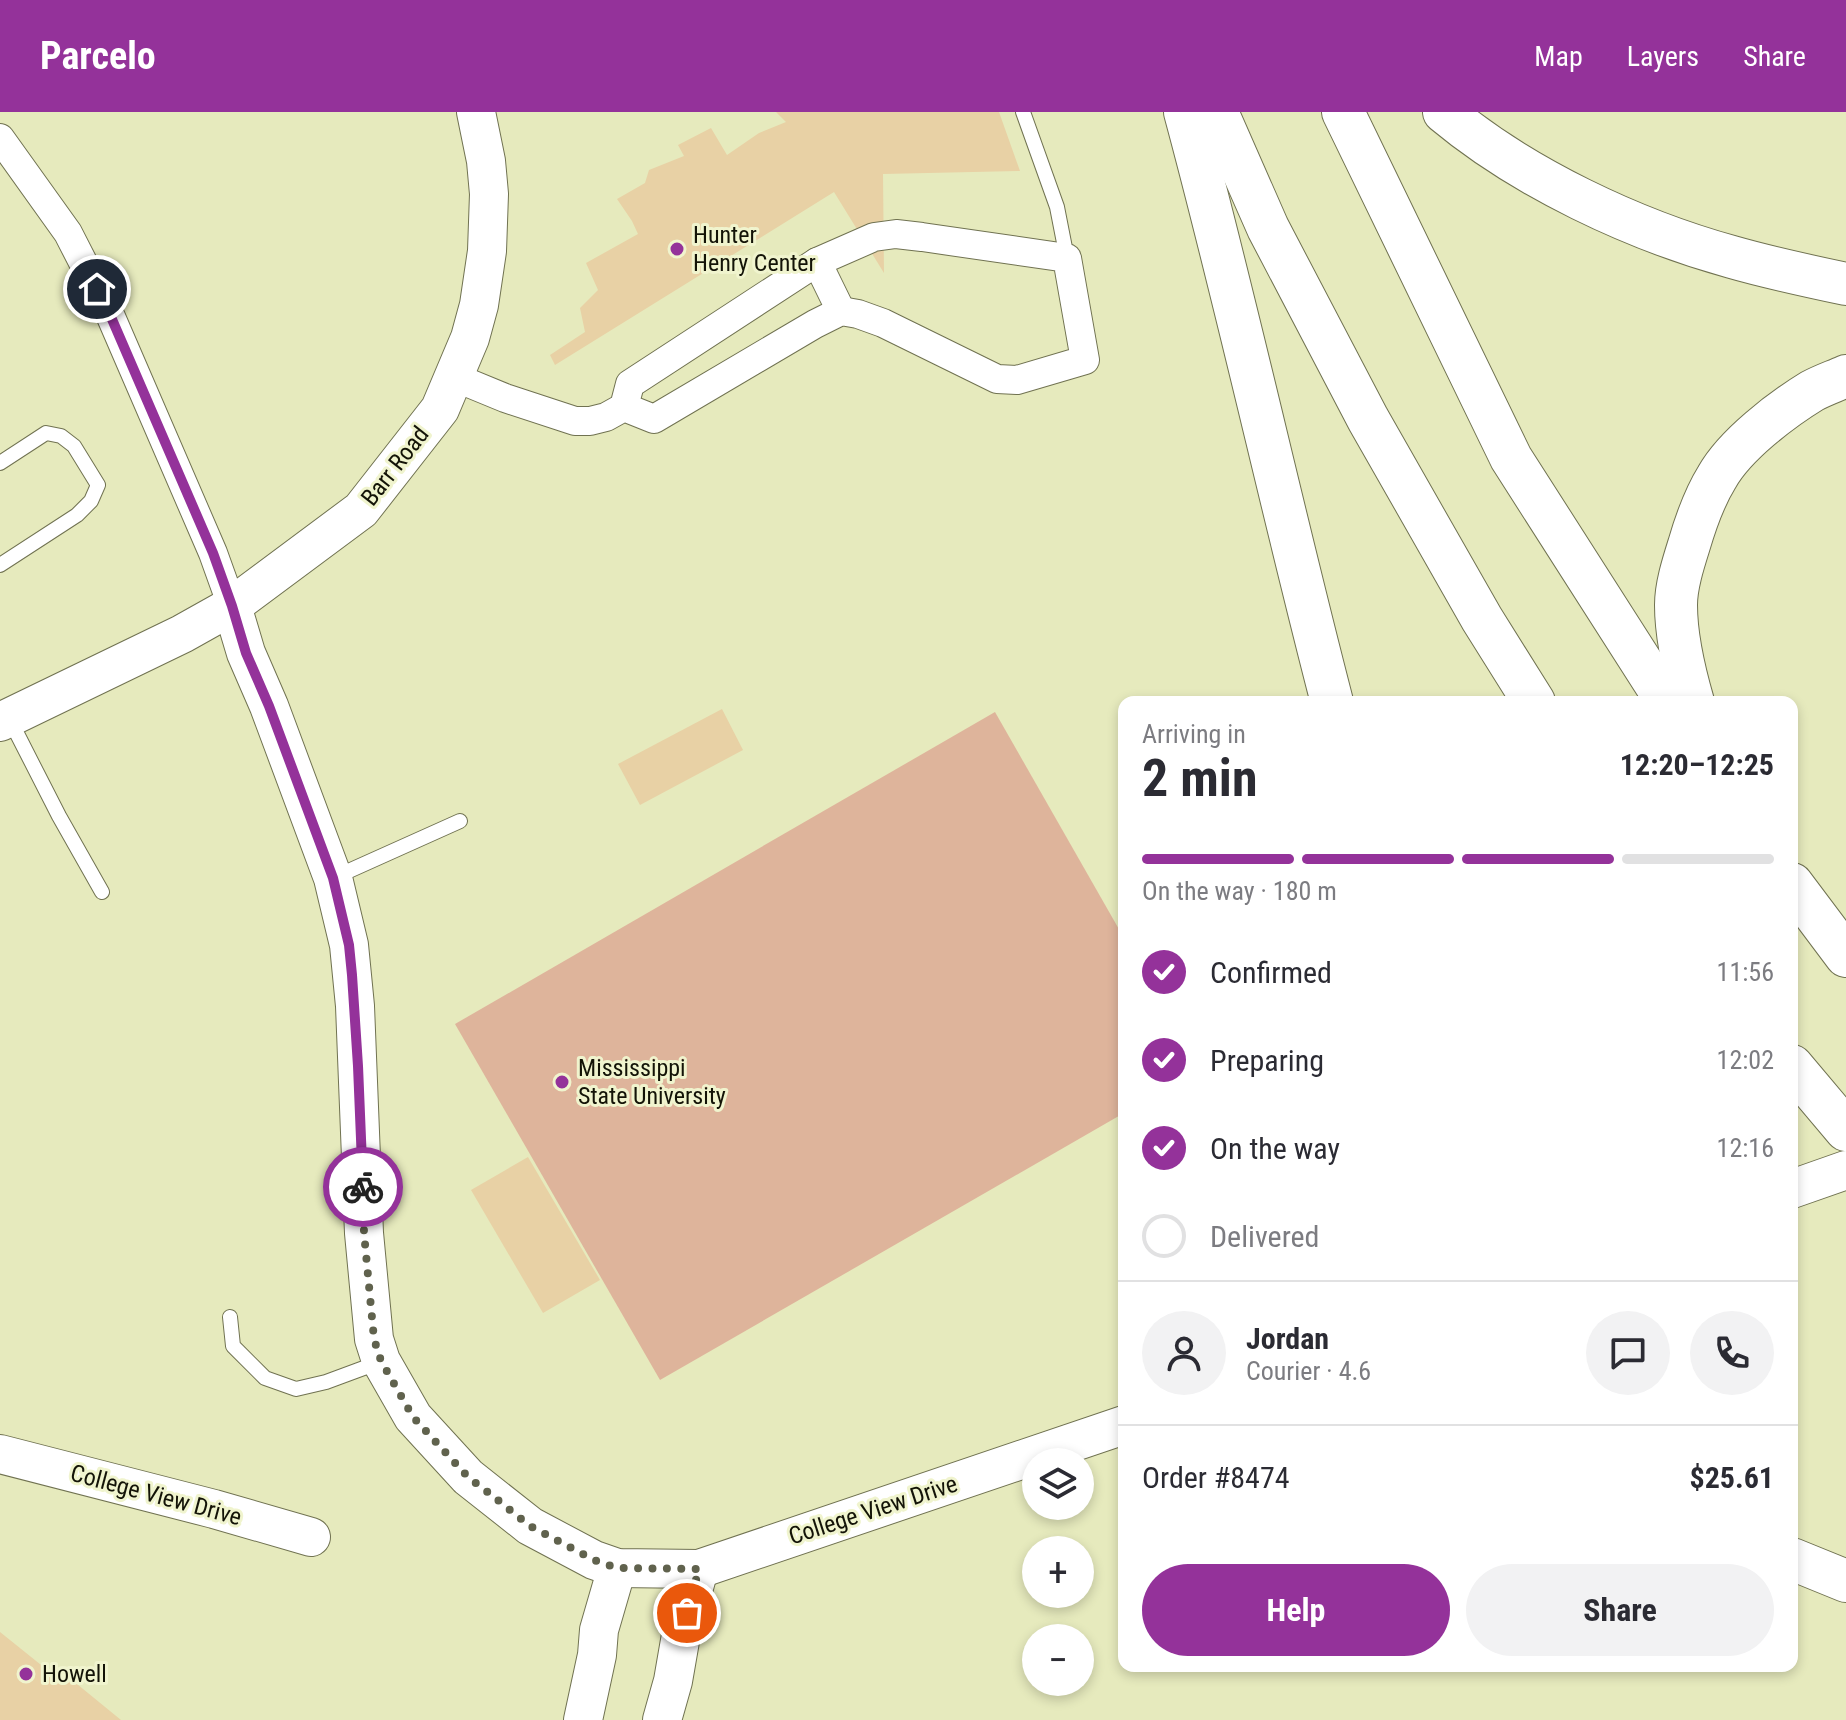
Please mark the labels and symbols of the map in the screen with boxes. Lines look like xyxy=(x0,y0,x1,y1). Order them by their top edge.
place label: Hunter Henry Center xyxy=(693,221,816,277)
marker: Hunter Henry Center xyxy=(668,240,686,258)
pin xyxy=(63,255,131,323)
street label: Barr Road xyxy=(355,421,435,511)
place label: Mississippi State University xyxy=(578,1054,726,1110)
marker: Mississippi State University xyxy=(553,1073,571,1091)
courier xyxy=(323,1147,403,1227)
street label: College View Drive xyxy=(68,1459,244,1531)
street label: College View Drive xyxy=(785,1470,961,1550)
pin xyxy=(653,1579,721,1647)
place label: Howell xyxy=(42,1660,107,1688)
marker: Howell xyxy=(17,1665,35,1683)

